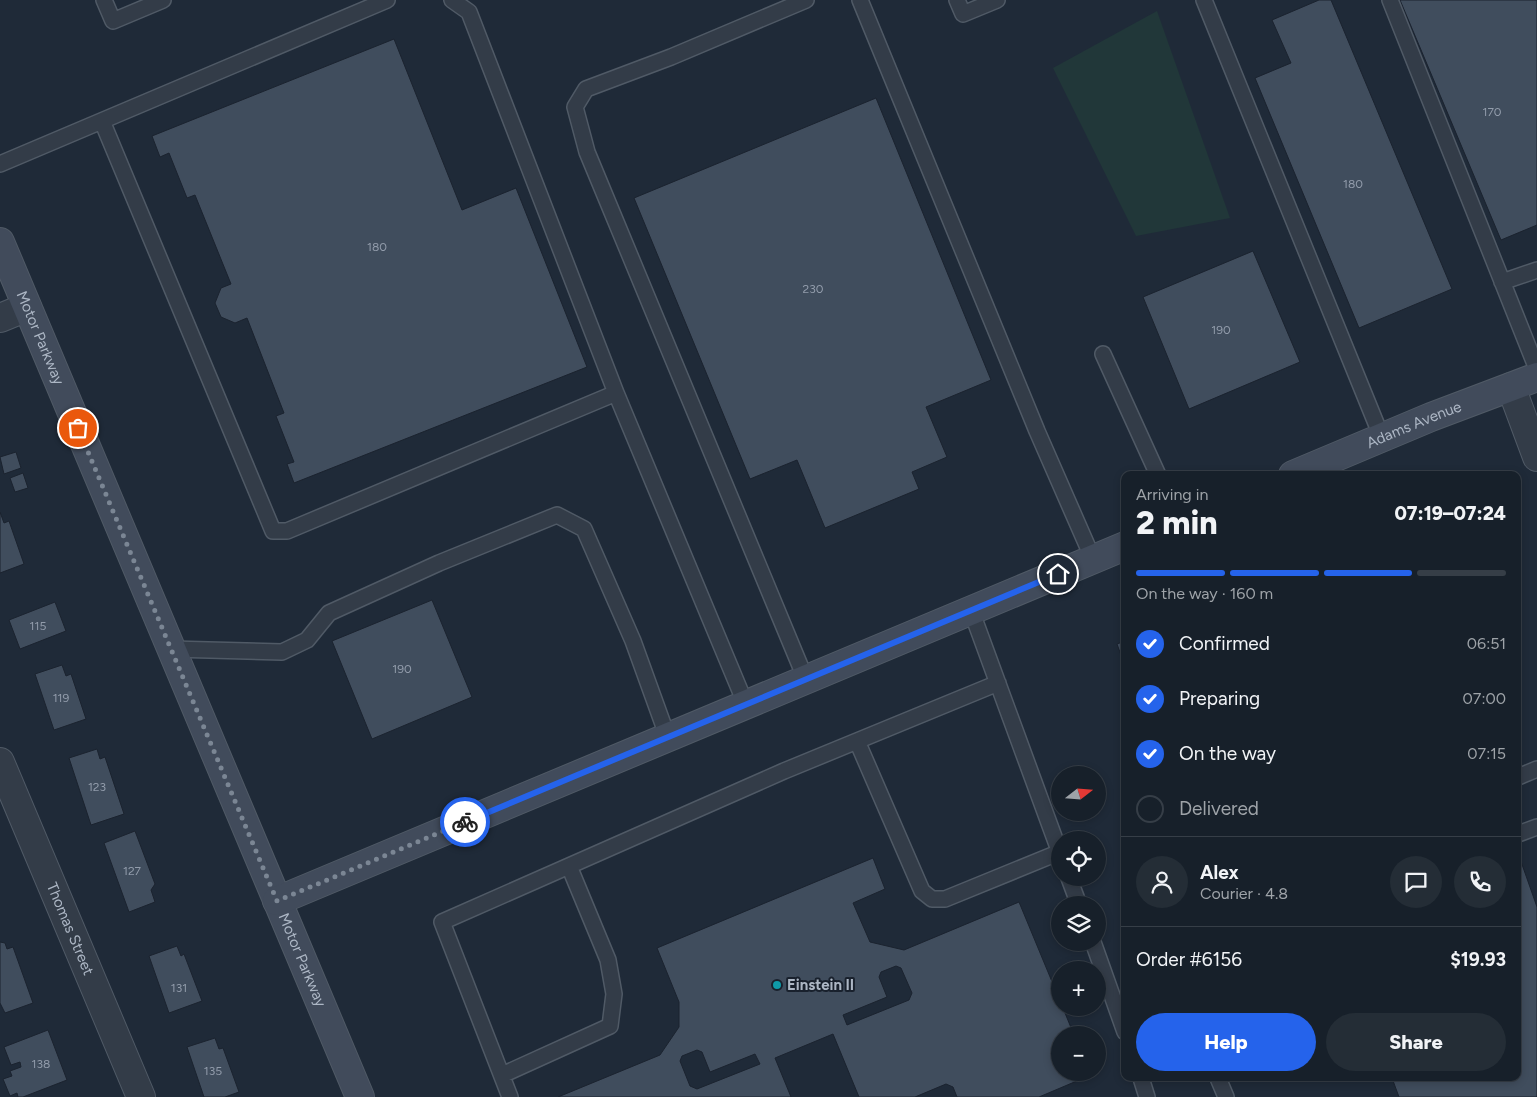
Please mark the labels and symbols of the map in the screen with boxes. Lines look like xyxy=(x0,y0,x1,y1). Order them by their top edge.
house number: 170 xyxy=(1482,105,1502,119)
house number: 180 xyxy=(1343,177,1363,191)
house number: 180 xyxy=(367,240,387,254)
house number: 230 xyxy=(803,282,824,296)
street label: Motor Parkway xyxy=(13,288,68,388)
house number: 190 xyxy=(1211,323,1231,337)
street label: Adams Avenue xyxy=(1364,397,1464,452)
pin xyxy=(57,407,99,449)
pin xyxy=(1037,553,1079,595)
house number: 115 xyxy=(30,619,47,633)
house number: 190 xyxy=(392,662,412,676)
house number: 119 xyxy=(53,691,70,705)
north arrow xyxy=(1051,766,1106,821)
house number: 123 xyxy=(88,780,106,794)
courier xyxy=(440,797,490,847)
house number: 127 xyxy=(123,864,142,878)
street label: Thomas Street xyxy=(43,880,98,978)
street label: Motor Parkway xyxy=(275,910,330,1010)
place label: Einstein II xyxy=(787,976,854,994)
marker: Einstein II xyxy=(771,979,783,991)
house number: 131 xyxy=(171,981,187,995)
house number: 138 xyxy=(32,1057,50,1071)
house number: 135 xyxy=(204,1064,222,1078)

